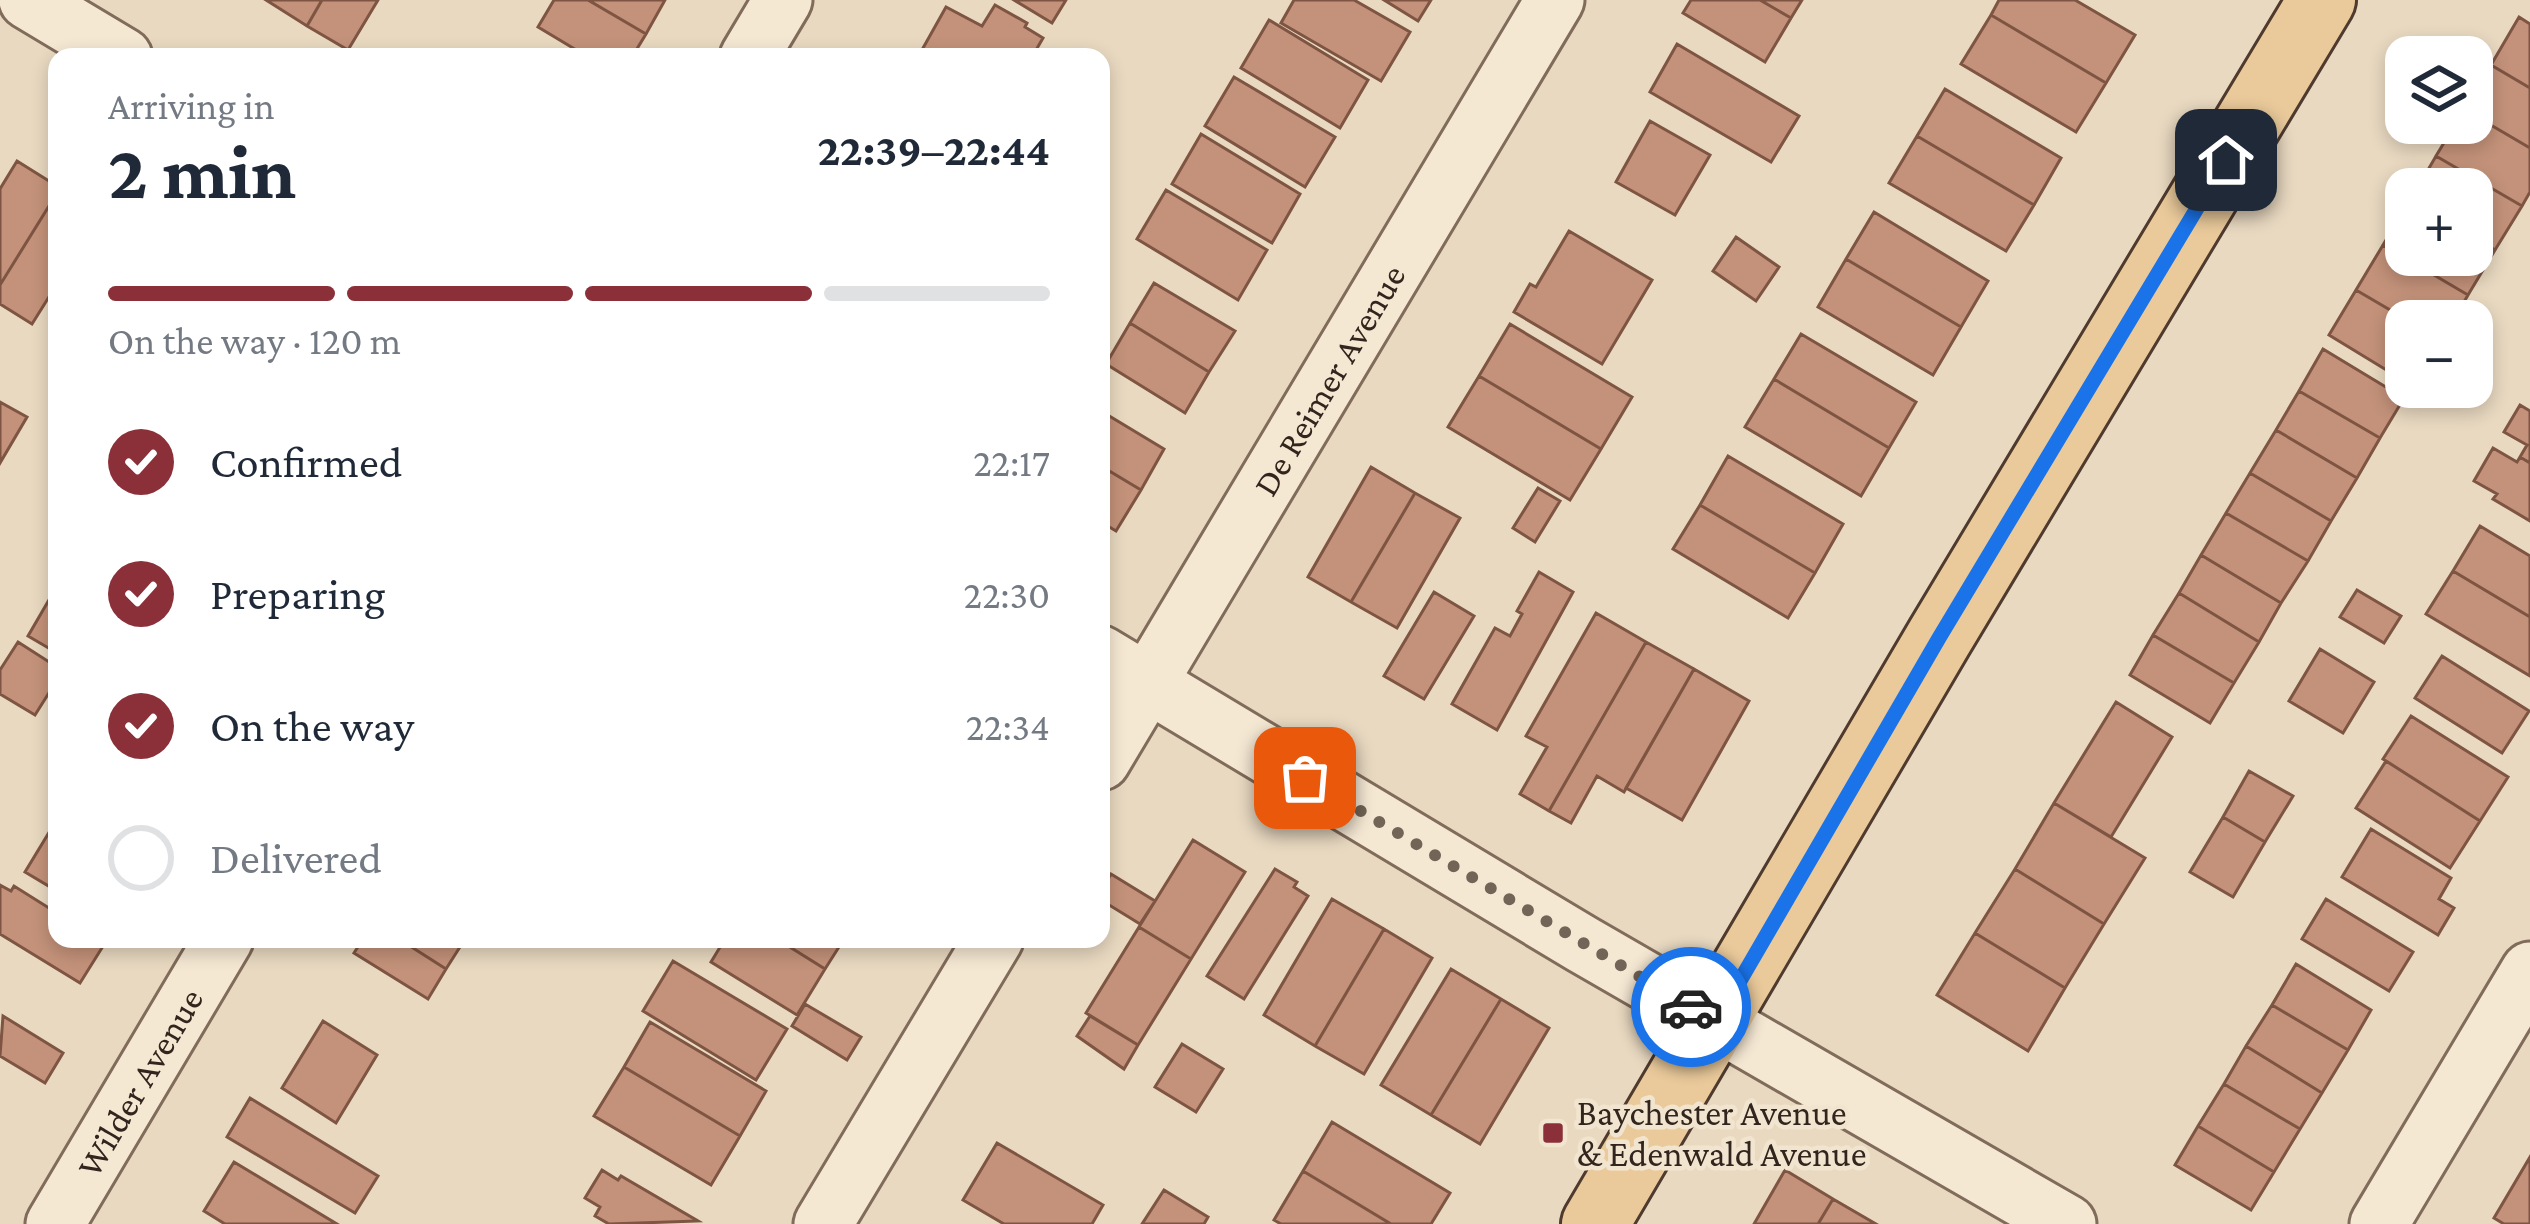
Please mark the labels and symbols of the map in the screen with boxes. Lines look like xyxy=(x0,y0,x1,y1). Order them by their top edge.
pin xyxy=(2175,109,2277,211)
street label: De Reimer Avenue xyxy=(1245,258,1414,503)
pin xyxy=(1254,727,1356,829)
courier xyxy=(1631,947,1751,1067)
street label: Wilder Avenue xyxy=(69,981,211,1184)
place label: Baychester Avenue & Edenwald Avenue xyxy=(1577,1093,1866,1174)
marker: Baychester Avenue & Edenwald Avenue xyxy=(1540,1120,1566,1146)

